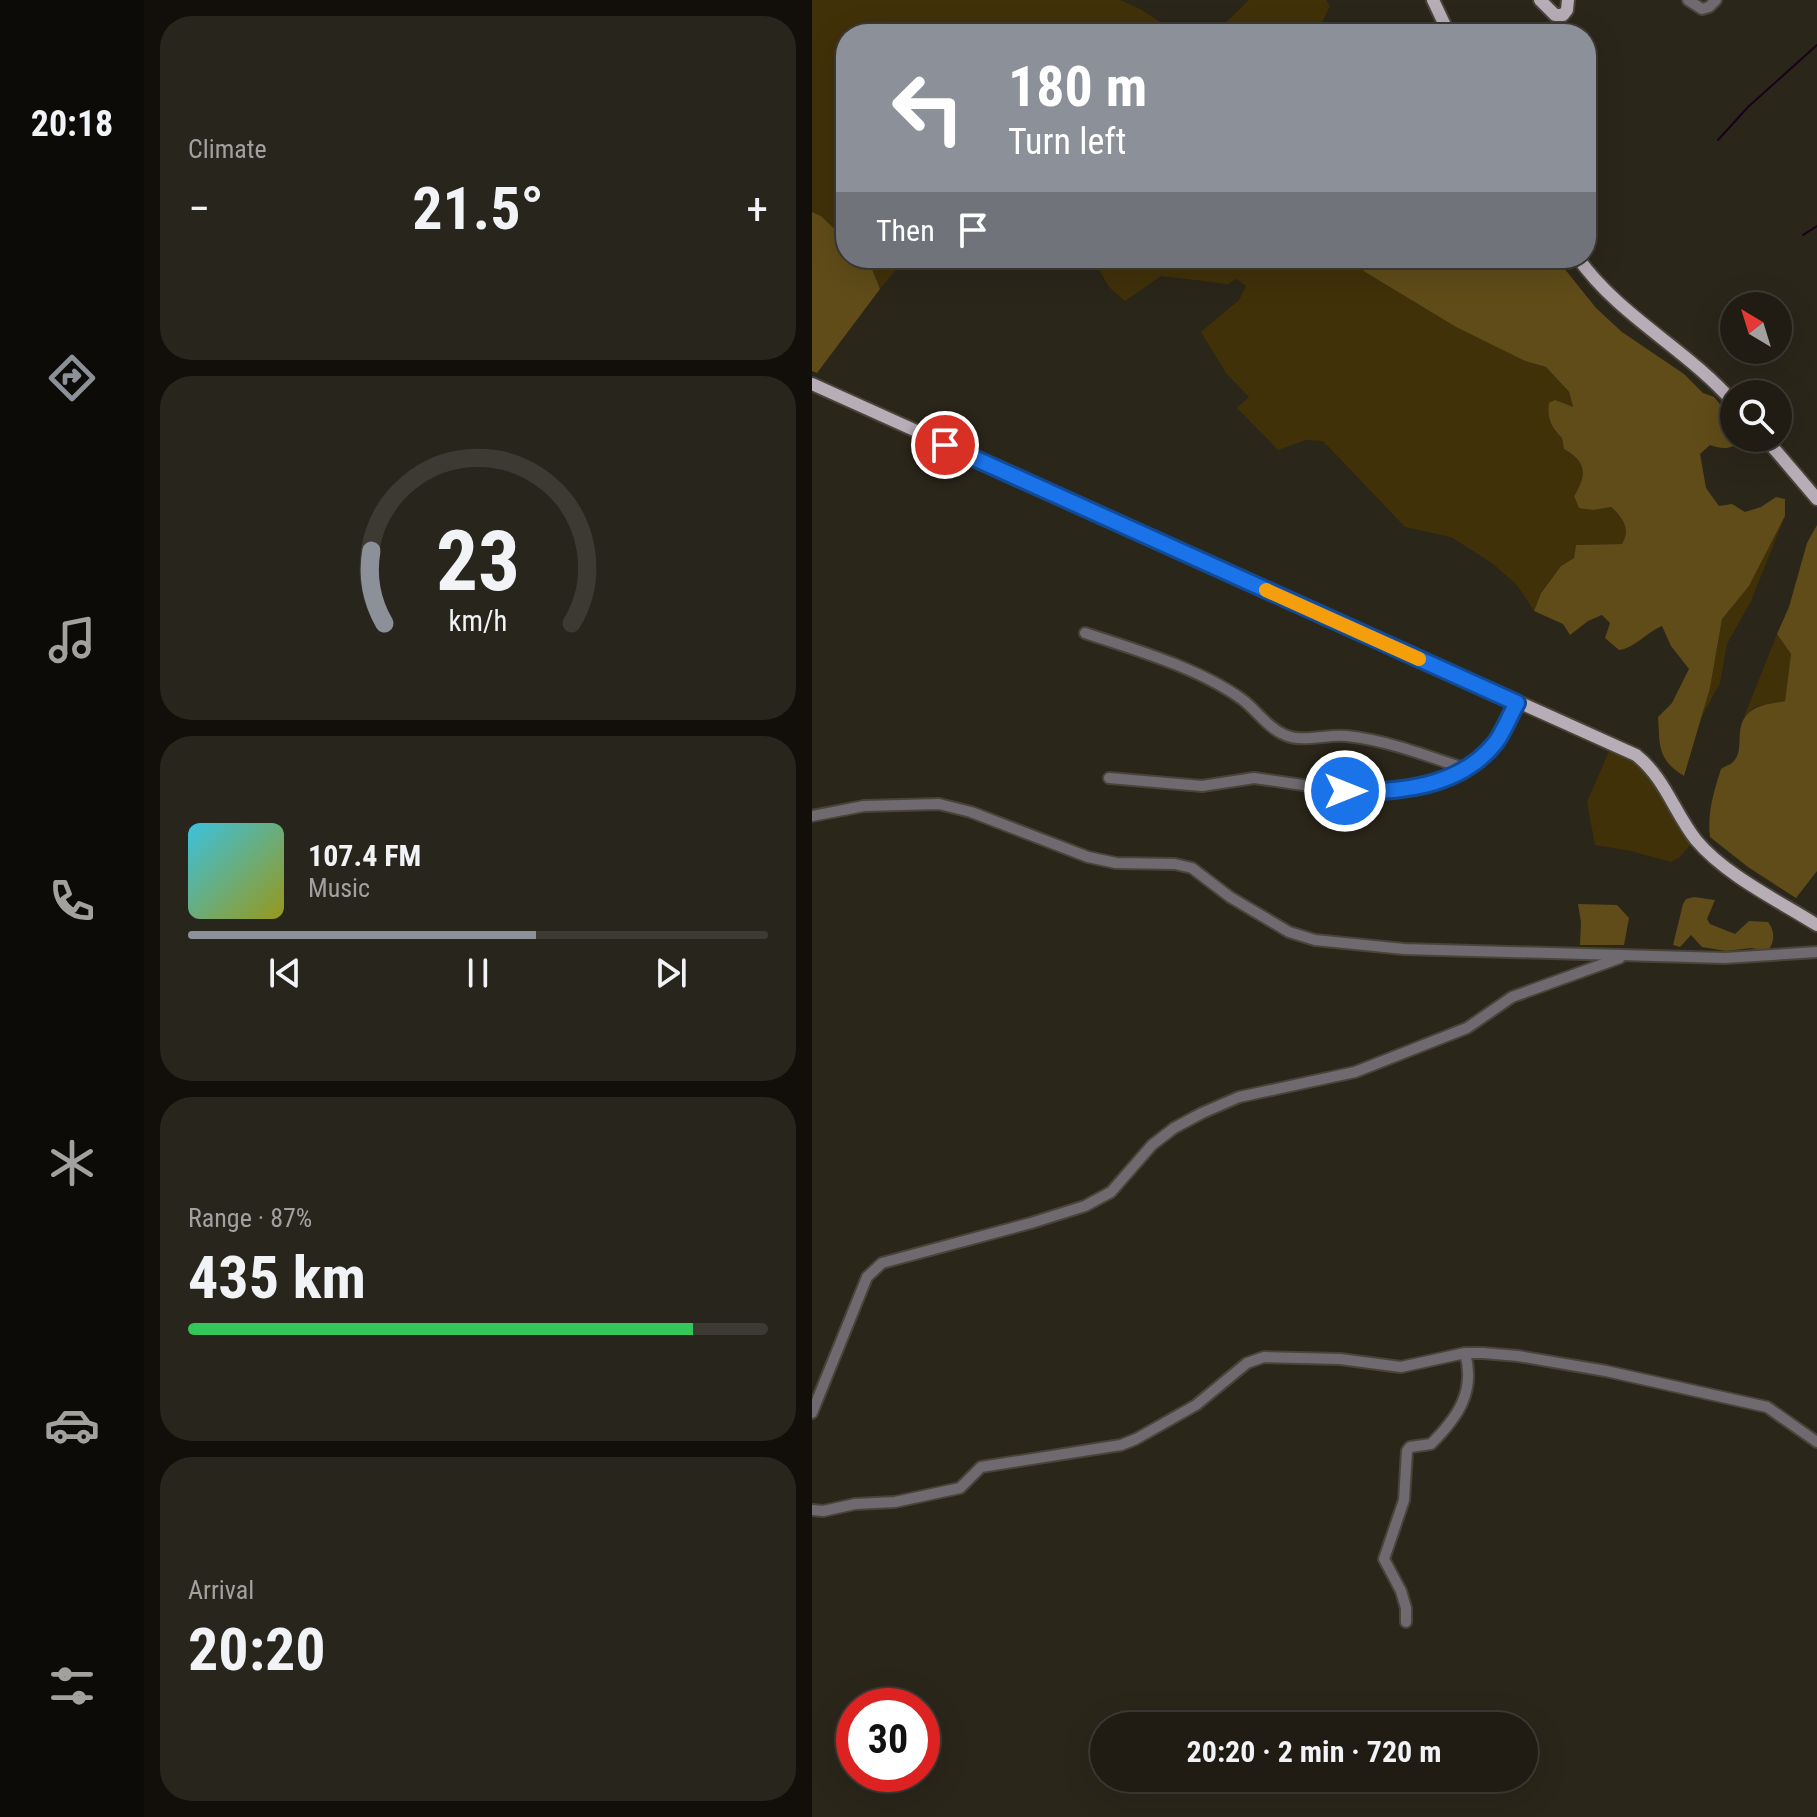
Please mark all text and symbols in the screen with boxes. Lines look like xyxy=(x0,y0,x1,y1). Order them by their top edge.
text: 180 m xyxy=(1008,54,1147,120)
icon: left xyxy=(876,56,980,160)
text: 20:18 xyxy=(31,103,113,145)
text: Turn left xyxy=(1008,121,1126,163)
text: Climate xyxy=(188,134,267,164)
text: 21.5° xyxy=(412,173,544,244)
text: − xyxy=(188,183,210,235)
text: + xyxy=(746,183,768,235)
icon: arrive xyxy=(951,208,995,252)
text: Then xyxy=(876,213,935,248)
north arrow xyxy=(1720,292,1792,364)
map controls xyxy=(1720,292,1792,452)
icon: directions xyxy=(44,350,100,406)
button: search xyxy=(1720,380,1792,452)
pin xyxy=(911,411,979,479)
icon: arrive xyxy=(923,423,967,467)
text: 23 xyxy=(436,513,520,610)
text: km/h xyxy=(449,604,507,638)
icon: music xyxy=(44,612,100,668)
position arrow xyxy=(1303,749,1387,833)
text: 107.4 FM xyxy=(308,838,421,873)
icon: phone xyxy=(44,873,100,929)
text: Music xyxy=(308,873,370,903)
icon: previous xyxy=(263,951,307,995)
icon: pause xyxy=(456,951,500,995)
icon: next xyxy=(649,951,693,995)
icon: climate xyxy=(44,1135,100,1191)
text: Range · 87% xyxy=(188,1203,312,1233)
text: 435 km xyxy=(188,1242,366,1313)
icon: car xyxy=(44,1397,100,1453)
text: Arrival xyxy=(188,1575,254,1605)
text: 20:20 xyxy=(188,1614,326,1685)
icon: filters xyxy=(44,1658,100,1714)
speed limit sign: 30 xyxy=(836,1688,940,1792)
text: 20:20 · 2 min · 720 m xyxy=(1187,1734,1441,1769)

